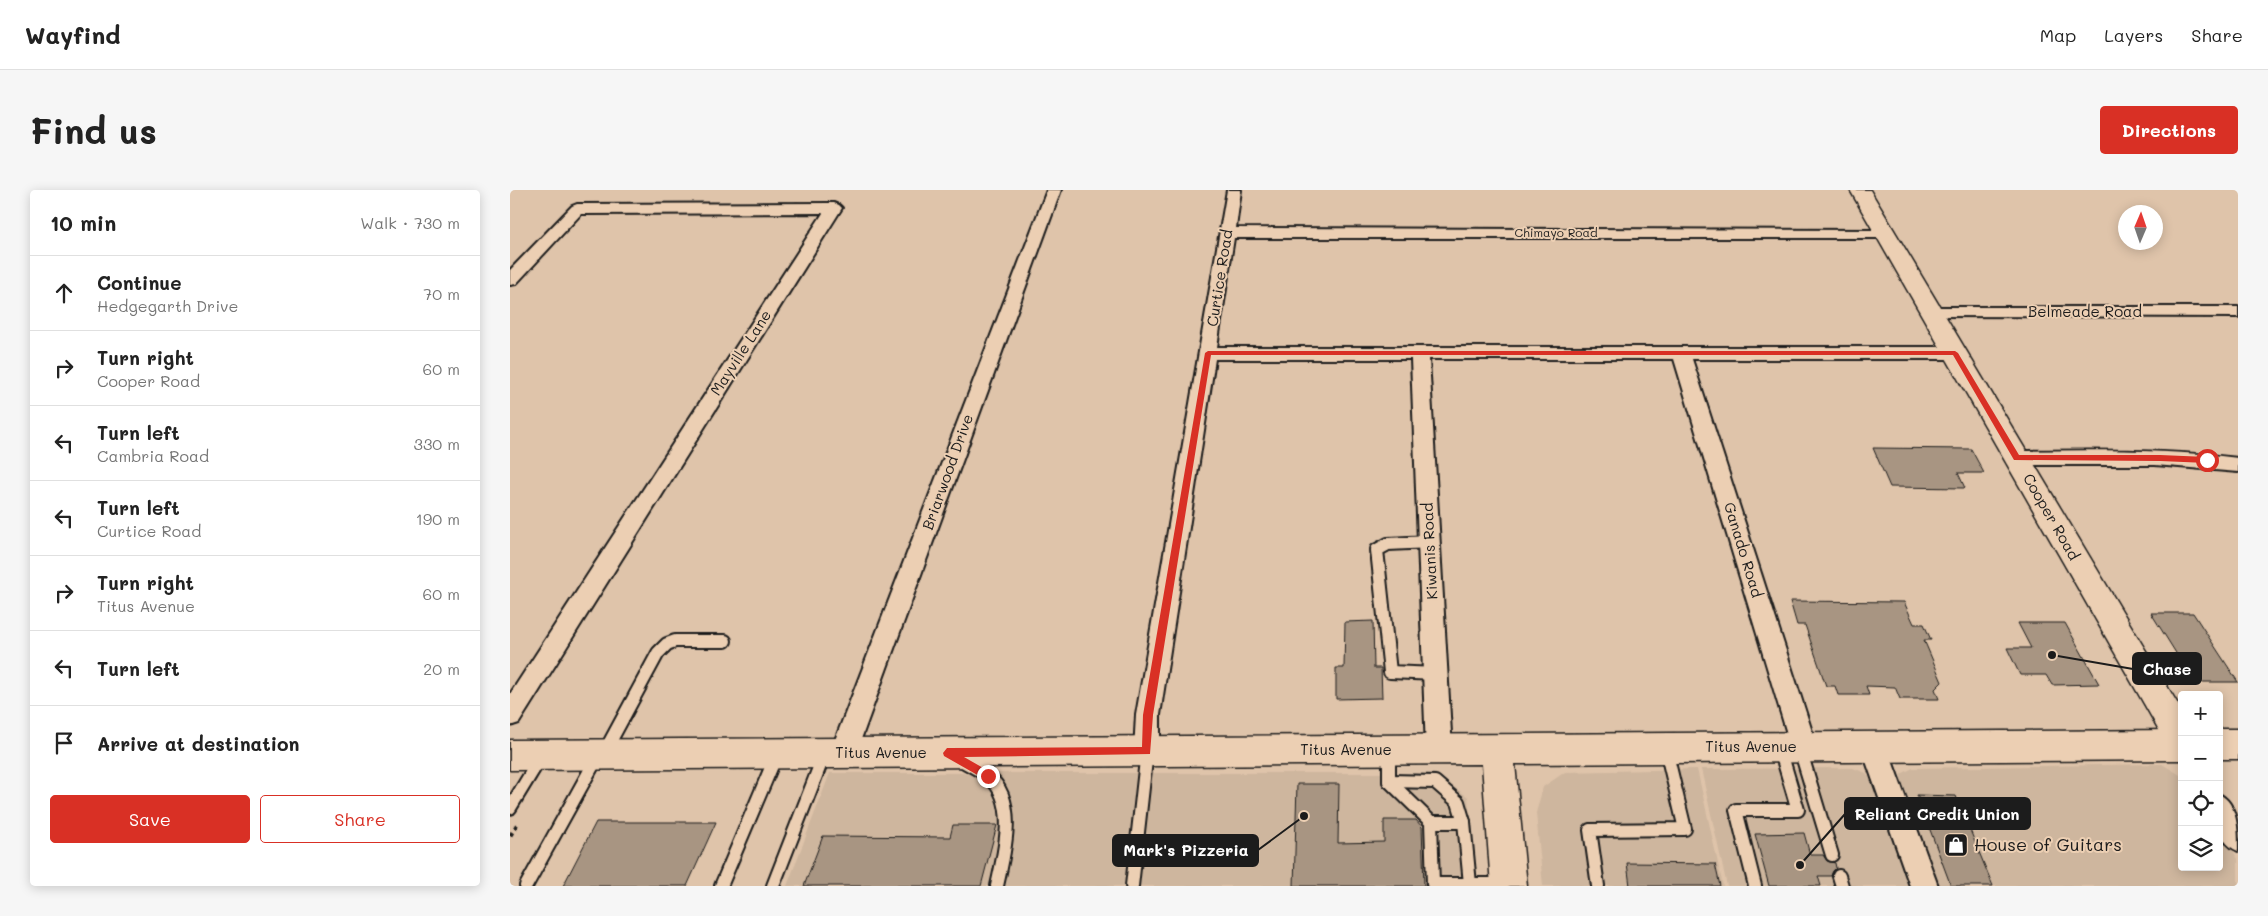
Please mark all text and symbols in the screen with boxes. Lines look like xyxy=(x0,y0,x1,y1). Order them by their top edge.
text: Wayfind xyxy=(25,19,121,50)
text: Map xyxy=(2040,23,2076,47)
text: Layers xyxy=(2104,23,2163,47)
text: Share xyxy=(2191,23,2243,47)
button: Directions xyxy=(2100,106,2238,154)
text: Find us xyxy=(30,107,157,153)
north arrow xyxy=(2118,205,2163,250)
text: 10 min xyxy=(50,209,116,236)
text: Walk · 730 m xyxy=(360,212,460,233)
street label: Chimayo Road xyxy=(1514,224,1598,240)
street label: Curtice Road xyxy=(1201,228,1237,328)
text: Continue xyxy=(97,270,182,295)
icon: ahead xyxy=(50,279,78,307)
text: 70 m xyxy=(423,283,460,304)
text: Hedgegarth Drive xyxy=(97,295,238,316)
street label: Belmeade Road xyxy=(2028,301,2142,321)
street label: Mayville Lane xyxy=(705,306,775,399)
text: Turn right xyxy=(97,345,194,370)
icon: right xyxy=(50,354,78,382)
text: 60 m xyxy=(423,358,460,379)
text: Cooper Road xyxy=(97,370,200,391)
street label: Briarwood Drive xyxy=(917,411,977,532)
text: Turn left xyxy=(97,420,180,445)
icon: left xyxy=(50,429,78,457)
text: 330 m xyxy=(414,433,460,454)
text: Cambria Road xyxy=(97,445,209,466)
route start xyxy=(2196,449,2219,472)
street label: Cooper Road xyxy=(2019,470,2085,563)
text: Turn left xyxy=(97,495,180,520)
street label: Ganado Road xyxy=(1720,500,1768,600)
street label: Kiwanis Road xyxy=(1416,502,1442,600)
icon: left xyxy=(50,504,78,532)
text: 190 m xyxy=(416,508,460,529)
text: Curtice Road xyxy=(97,520,201,541)
text: Turn right xyxy=(97,570,194,595)
icon: right xyxy=(50,579,78,607)
text: 60 m xyxy=(423,583,460,604)
text: Titus Avenue xyxy=(97,595,195,616)
callout: Chase xyxy=(2133,653,2201,684)
icon: left xyxy=(50,654,78,682)
text: Turn left xyxy=(97,656,180,681)
text: 20 m xyxy=(423,658,460,679)
text: Chase xyxy=(2143,658,2191,679)
map controls xyxy=(2178,691,2223,871)
button: + xyxy=(2178,691,2223,736)
icon: arrive xyxy=(50,729,78,757)
text: Arrive at destination xyxy=(97,731,300,756)
street label: Titus Avenue xyxy=(1705,736,1797,756)
button: − xyxy=(2178,736,2223,781)
street label: Titus Avenue xyxy=(1300,739,1392,759)
street label: Titus Avenue xyxy=(835,742,927,762)
route end xyxy=(977,765,1000,788)
button: locate xyxy=(2178,781,2223,826)
button: Save xyxy=(50,795,250,843)
button: Share xyxy=(260,795,460,843)
callout: Reliant Credit Union xyxy=(1845,798,2030,829)
text: Reliant Credit Union xyxy=(1854,803,2020,824)
button: layers xyxy=(2178,826,2223,871)
shop icon: House of Guitars xyxy=(1943,832,1969,858)
place label: House of Guitars xyxy=(1974,832,2122,856)
callout: Mark's Pizzeria xyxy=(1113,835,1258,866)
text: Mark's Pizzeria xyxy=(1123,839,1249,860)

